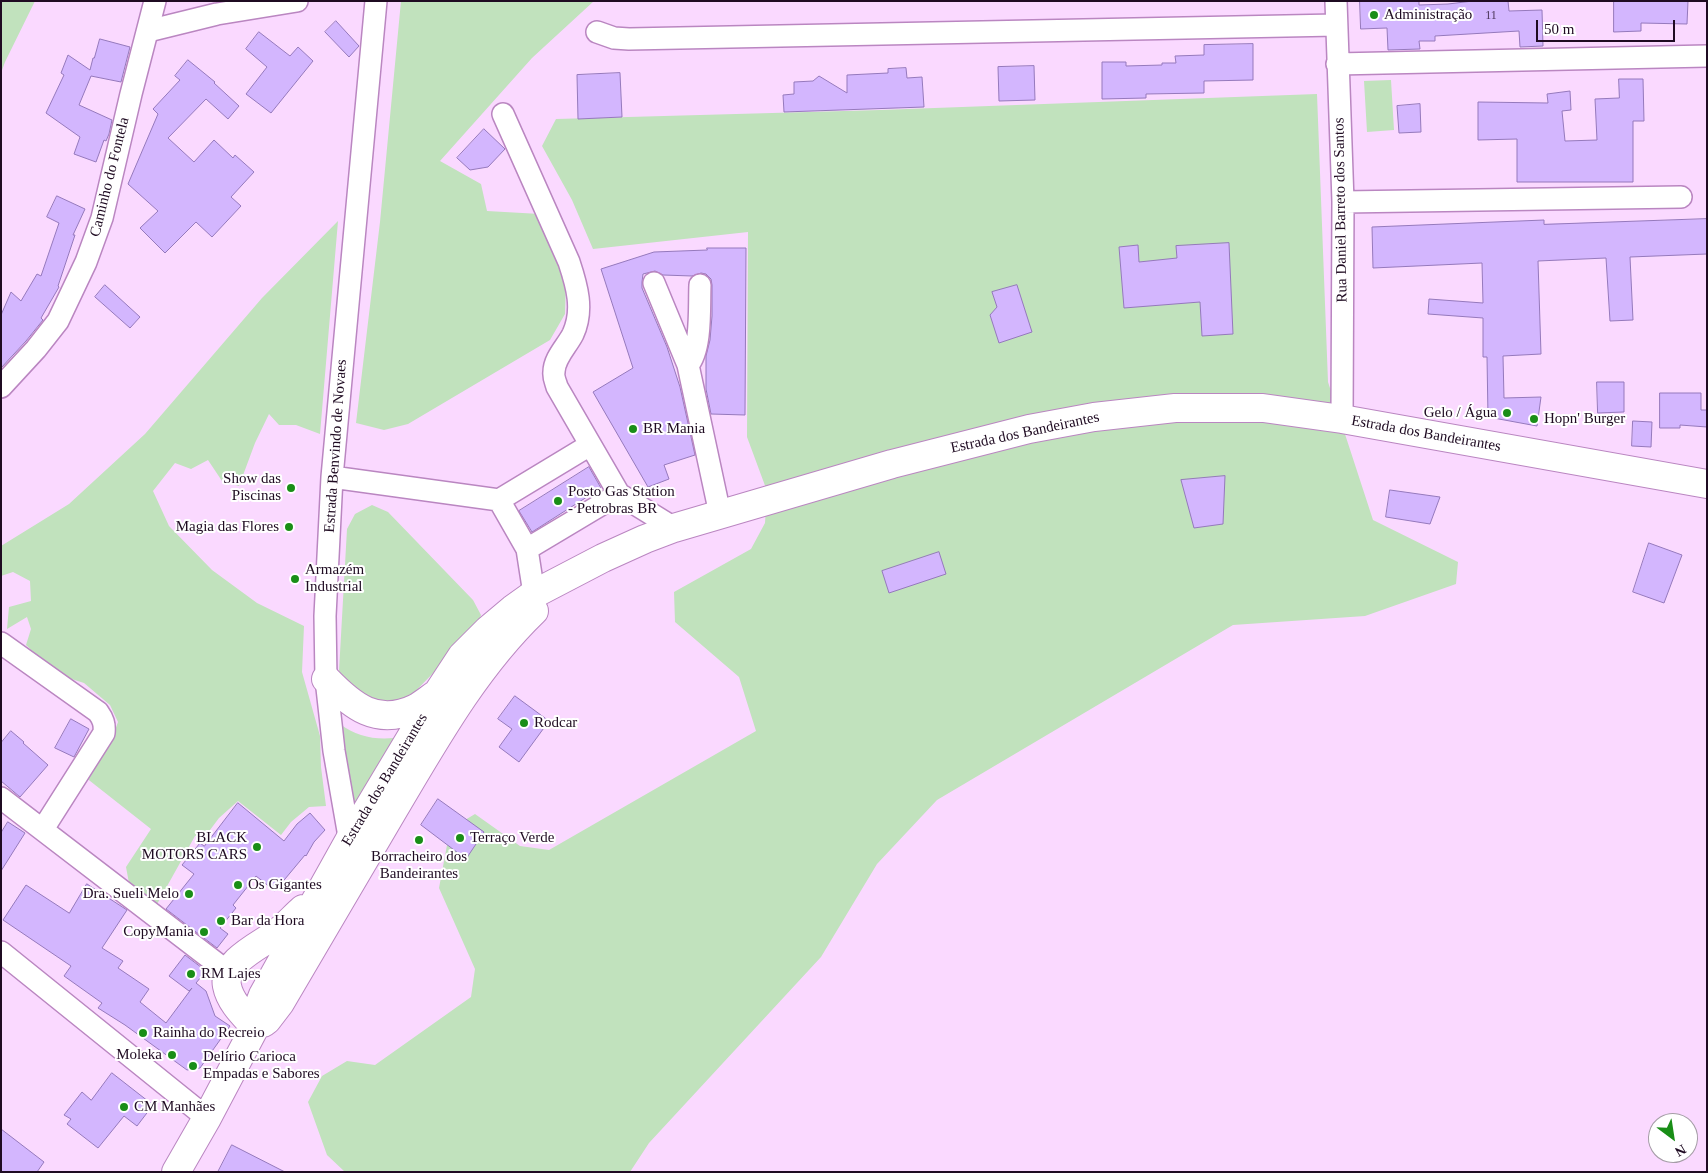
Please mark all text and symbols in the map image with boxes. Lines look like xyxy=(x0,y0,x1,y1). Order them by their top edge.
place label: Administração xyxy=(1384,6,1472,24)
marker: Administração xyxy=(1368,9,1380,21)
house number: 11 xyxy=(1485,9,1497,23)
scale bar xyxy=(1538,10,1677,42)
text: 50 m xyxy=(1544,21,1574,37)
street label: Caminho do Fontela xyxy=(86,115,134,239)
street label: Rua Daniel Barreto dos Santos xyxy=(1330,117,1352,303)
street label: Estrada Benvindo de Novaes xyxy=(321,359,351,533)
place label: Gelo / Água xyxy=(1424,404,1497,422)
marker: Gelo / Água xyxy=(1501,407,1513,419)
street label: Estrada dos Bandeirantes xyxy=(949,408,1101,458)
place label: Hopn' Burger xyxy=(1544,410,1625,428)
street label: Estrada dos Bandeirantes xyxy=(1350,412,1502,456)
marker: Hopn' Burger xyxy=(1528,413,1540,425)
place label: BR Mania xyxy=(643,420,705,438)
marker: BR Mania xyxy=(627,423,639,435)
place label: Show das Piscinas xyxy=(223,470,281,505)
marker: Show das Piscinas xyxy=(285,482,297,494)
place label: Posto Gas Station - Petrobras BR xyxy=(568,483,675,518)
marker: Posto Gas Station - Petrobras BR xyxy=(552,495,564,507)
place label: Magia das Flores xyxy=(176,518,279,536)
marker: Magia das Flores xyxy=(283,521,295,533)
place label: Armazém Industrial xyxy=(305,561,364,596)
marker: Armazém Industrial xyxy=(289,573,301,585)
street label: Estrada dos Bandeirantes xyxy=(338,710,432,850)
place label: Rodcar xyxy=(534,714,577,732)
marker: Rodcar xyxy=(518,717,530,729)
place label: BLACK MOTORS CARS xyxy=(142,829,247,864)
place label: Terraço Verde xyxy=(470,829,554,847)
marker: Terraço Verde xyxy=(454,832,466,844)
marker: Borracheiro dos Bandeirantes xyxy=(413,834,425,846)
marker: BLACK MOTORS CARS xyxy=(251,841,263,853)
place label: Borracheiro dos Bandeirantes xyxy=(371,848,467,883)
place label: Os Gigantes xyxy=(248,876,322,894)
marker: Os Gigantes xyxy=(232,879,244,891)
place label: Dra. Sueli Melo xyxy=(83,885,179,903)
marker: Dra. Sueli Melo xyxy=(183,888,195,900)
place label: Bar da Hora xyxy=(231,912,304,930)
marker: Bar da Hora xyxy=(215,915,227,927)
place label: CopyMania xyxy=(123,923,194,941)
marker: CopyMania xyxy=(198,926,210,938)
place label: RM Lajes xyxy=(201,965,261,983)
marker: RM Lajes xyxy=(185,968,197,980)
place label: Rainha do Recreio xyxy=(153,1024,265,1042)
marker: Rainha do Recreio xyxy=(137,1027,149,1039)
place label: Moleka xyxy=(116,1046,162,1064)
place label: Delírio Carioca Empadas e Sabores xyxy=(203,1048,320,1083)
marker: Moleka xyxy=(166,1049,178,1061)
marker: Delírio Carioca Empadas e Sabores xyxy=(187,1060,199,1072)
place label: CM Manhães xyxy=(134,1098,215,1116)
marker: CM Manhães xyxy=(118,1101,130,1113)
north arrow xyxy=(1648,1113,1698,1163)
text: N xyxy=(1672,1141,1689,1159)

